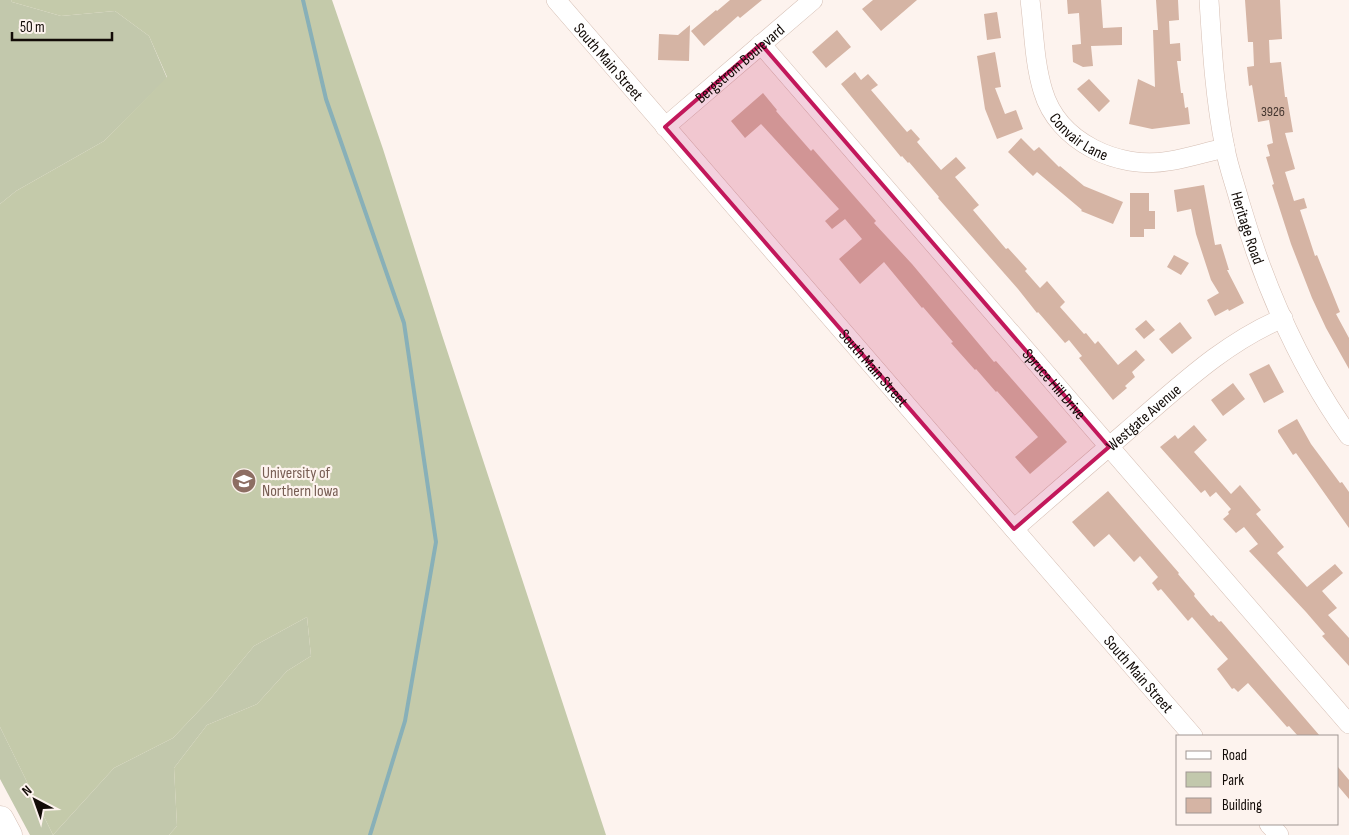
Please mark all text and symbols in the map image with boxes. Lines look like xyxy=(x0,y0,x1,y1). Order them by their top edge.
scale bar xyxy=(12,10,112,42)
text: 50 m xyxy=(20,18,45,37)
street label: South Main Street xyxy=(569,20,647,105)
street label: Bergstrom Boulevard xyxy=(692,21,789,108)
house number: 3926 xyxy=(1261,103,1285,120)
street label: Convair Lane xyxy=(1045,110,1110,165)
street label: Heritage Road xyxy=(1226,190,1267,267)
street label: South Main Street xyxy=(834,326,912,411)
street label: Spruce Hill Drive xyxy=(1018,345,1089,424)
street label: Westgate Avenue xyxy=(1103,381,1185,456)
place label: University of Northern Iowa xyxy=(262,464,338,501)
school or university icon: University of Northern Iowa xyxy=(231,468,257,494)
street label: South Main Street xyxy=(1099,632,1177,717)
legend xyxy=(1176,735,1339,825)
text: Road xyxy=(1222,746,1247,765)
text: Park xyxy=(1222,771,1244,790)
north arrow xyxy=(10,775,60,825)
text: N xyxy=(18,782,35,799)
text: Building xyxy=(1222,796,1262,815)

